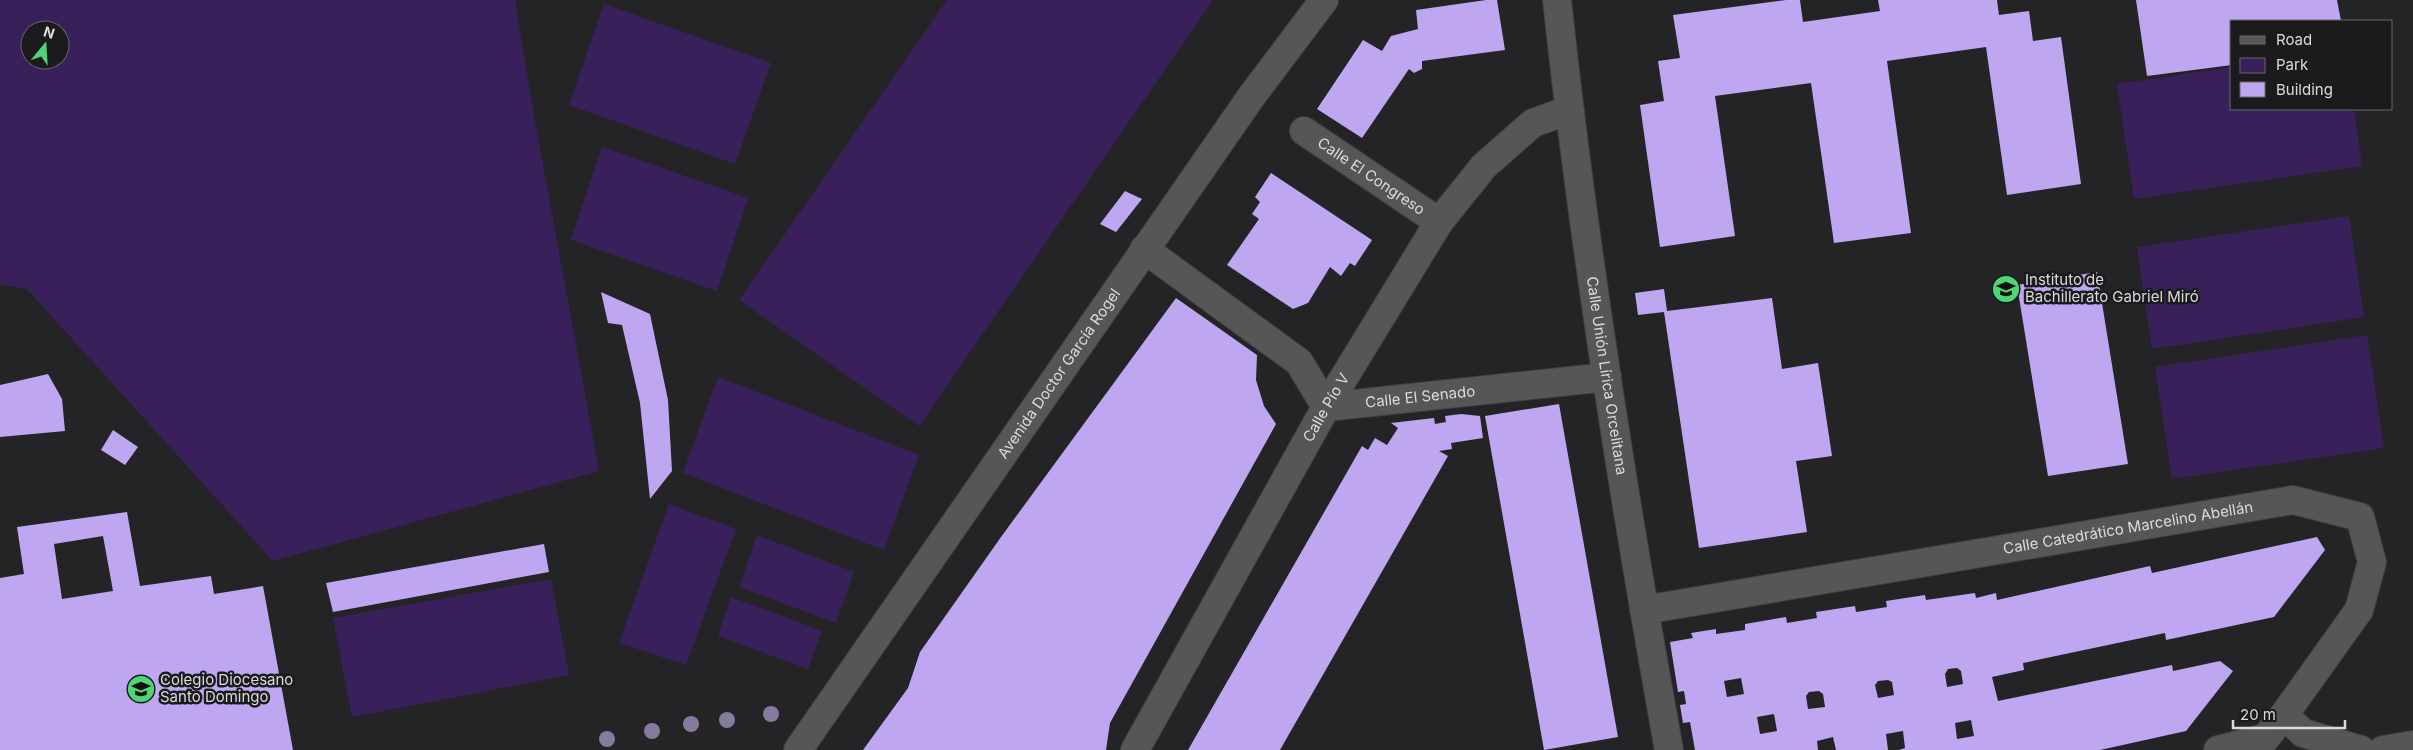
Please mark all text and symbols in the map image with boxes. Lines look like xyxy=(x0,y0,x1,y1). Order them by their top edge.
north arrow xyxy=(20,20,70,70)
legend xyxy=(2230,20,2393,110)
text: N xyxy=(41,22,57,42)
text: Road xyxy=(2276,30,2312,49)
text: Park xyxy=(2276,55,2309,74)
text: Building xyxy=(2276,80,2333,99)
street label: Calle El Congreso xyxy=(1314,133,1429,219)
place label: Instituto de Bachillerato Gabriel Miró xyxy=(2025,270,2199,306)
school or university icon: Instituto de Bachillerato Gabriel Miró xyxy=(1991,274,2021,304)
street label: Calle Unión Lírica Orcelitana xyxy=(1583,275,1632,476)
street label: Avenida Doctor García Rogel xyxy=(993,285,1124,462)
street label: Calle Pío V xyxy=(1298,370,1353,445)
street label: Calle El Senado xyxy=(1364,381,1476,412)
street label: Calle Catedrático Marcelino Abellán xyxy=(2002,497,2254,558)
place label: Colegio Diocesano Santo Domingo xyxy=(160,670,293,706)
school or university icon: Colegio Diocesano Santo Domingo xyxy=(126,674,156,704)
scale bar xyxy=(2233,698,2346,730)
text: 20 m xyxy=(2240,705,2276,724)

